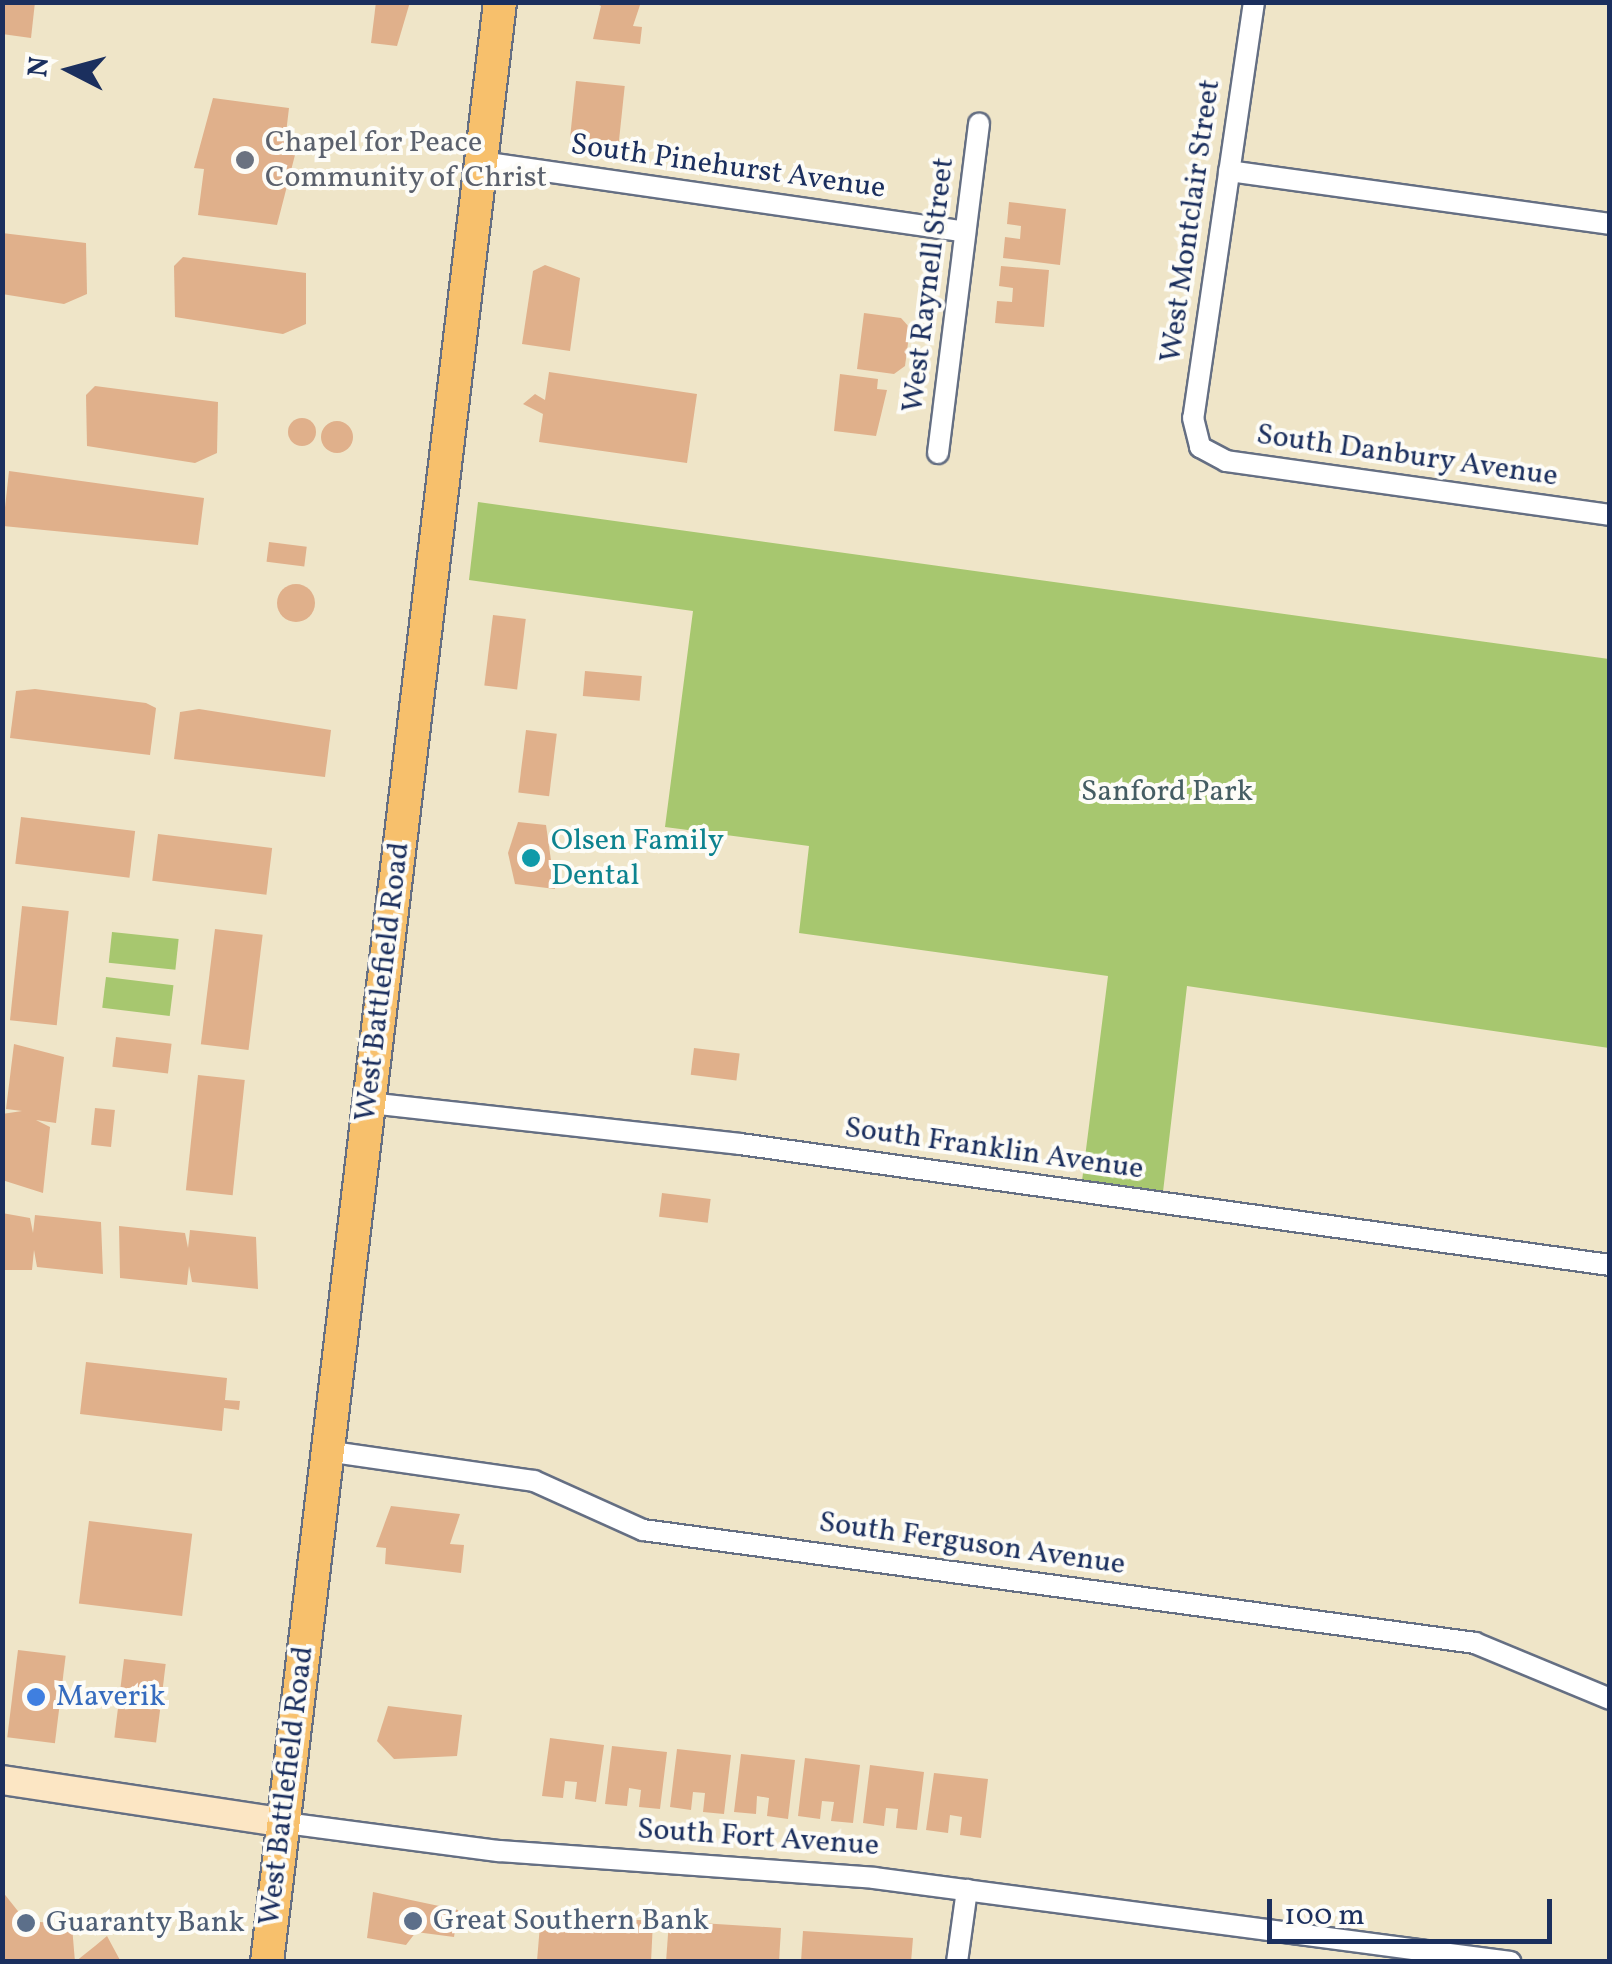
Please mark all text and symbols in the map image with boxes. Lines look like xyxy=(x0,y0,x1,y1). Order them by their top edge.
north arrow xyxy=(20,20,120,120)
text: N xyxy=(19,55,60,79)
street label: West Montclair Street xyxy=(1153,77,1229,365)
place label: Chapel for Peace Community of Christ xyxy=(265,125,545,196)
street label: South Pinehurst Avenue xyxy=(568,127,888,207)
marker: Chapel for Peace Community of Christ xyxy=(234,149,256,171)
street label: West Raynell Street xyxy=(895,155,963,415)
street label: South Danbury Avenue xyxy=(1254,417,1560,495)
park label: Sanford Park xyxy=(1081,774,1253,810)
place label: Olsen Family Dental xyxy=(551,823,724,894)
street label: West Battlefield Road xyxy=(348,840,418,1124)
marker: Olsen Family Dental xyxy=(520,847,542,869)
street label: South Franklin Avenue xyxy=(842,1110,1146,1188)
street label: South Ferguson Avenue xyxy=(816,1505,1128,1583)
street label: West Battlefield Road xyxy=(252,1644,322,1928)
place label: Maverik xyxy=(56,1679,166,1715)
marker: Maverik xyxy=(25,1686,47,1708)
street label: South Fort Avenue xyxy=(636,1812,880,1864)
scale bar xyxy=(1272,1879,1557,1941)
text: 100 m xyxy=(1284,1895,1365,1937)
place label: Great Southern Bank xyxy=(433,1903,709,1939)
place label: Guaranty Bank xyxy=(46,1905,246,1941)
marker: Great Southern Bank xyxy=(402,1910,424,1932)
marker: Guaranty Bank xyxy=(15,1912,37,1934)

